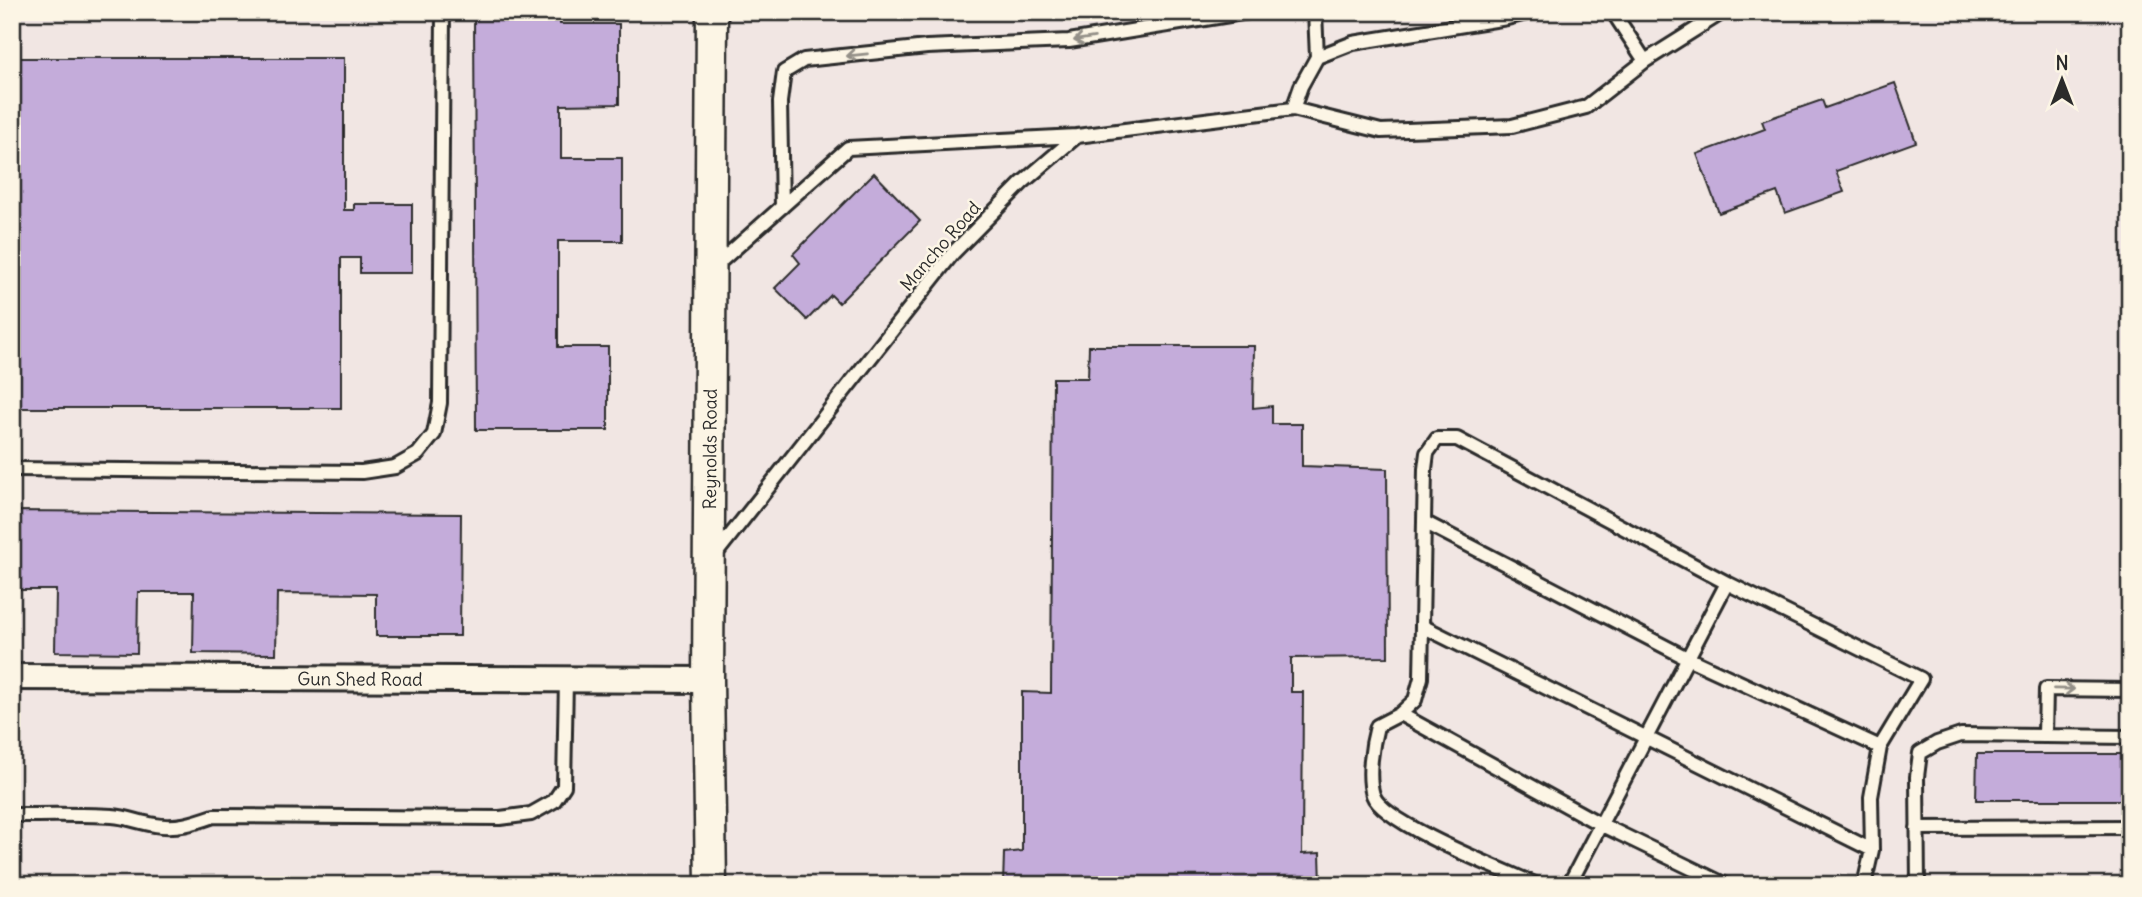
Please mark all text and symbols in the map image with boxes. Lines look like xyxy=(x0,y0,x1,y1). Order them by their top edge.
one-way arrow xyxy=(1073,33,1096,46)
north arrow xyxy=(2026,46,2096,116)
one-way arrow xyxy=(846,48,869,61)
text: N xyxy=(2055,51,2069,75)
street label: Mancho Road xyxy=(895,196,985,296)
street label: Reynolds Road xyxy=(698,388,721,510)
street label: Gun Shed Road xyxy=(297,667,423,690)
one-way arrow xyxy=(2053,682,2076,696)

